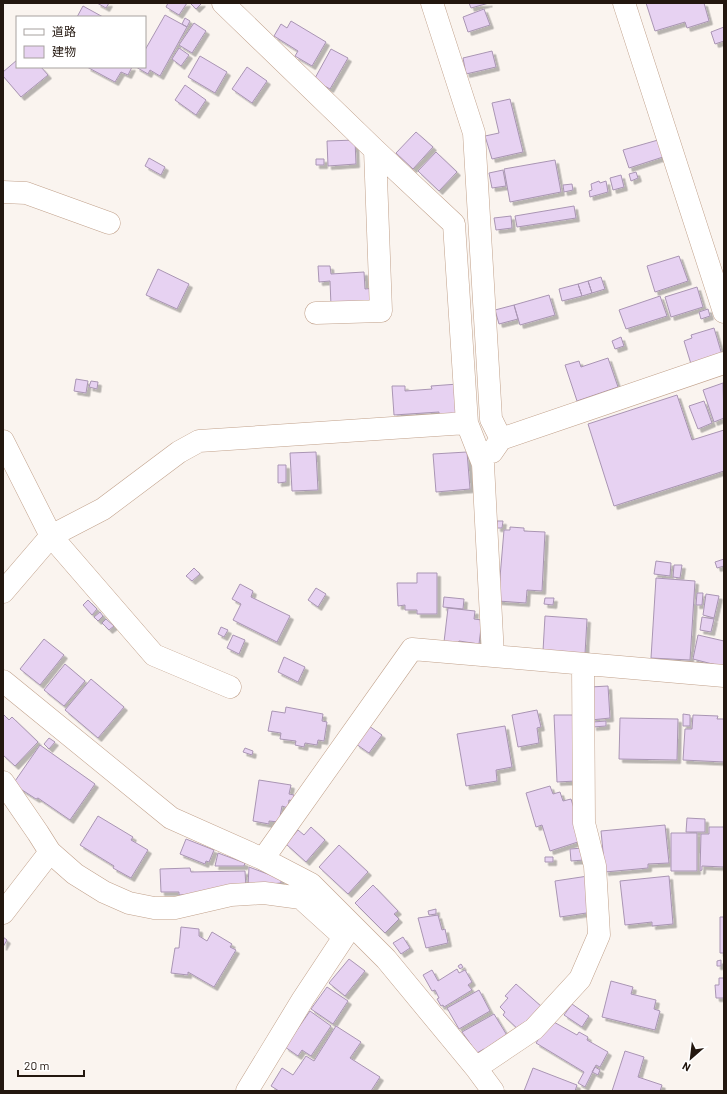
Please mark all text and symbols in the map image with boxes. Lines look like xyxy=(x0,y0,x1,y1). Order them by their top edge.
legend xyxy=(16,16,146,68)
text: 道路 xyxy=(52,24,76,38)
text: 建物 xyxy=(52,44,76,58)
north arrow xyxy=(671,1038,711,1078)
scale bar xyxy=(18,1052,84,1078)
text: 20 m xyxy=(24,1058,50,1072)
text: N xyxy=(680,1060,692,1075)

